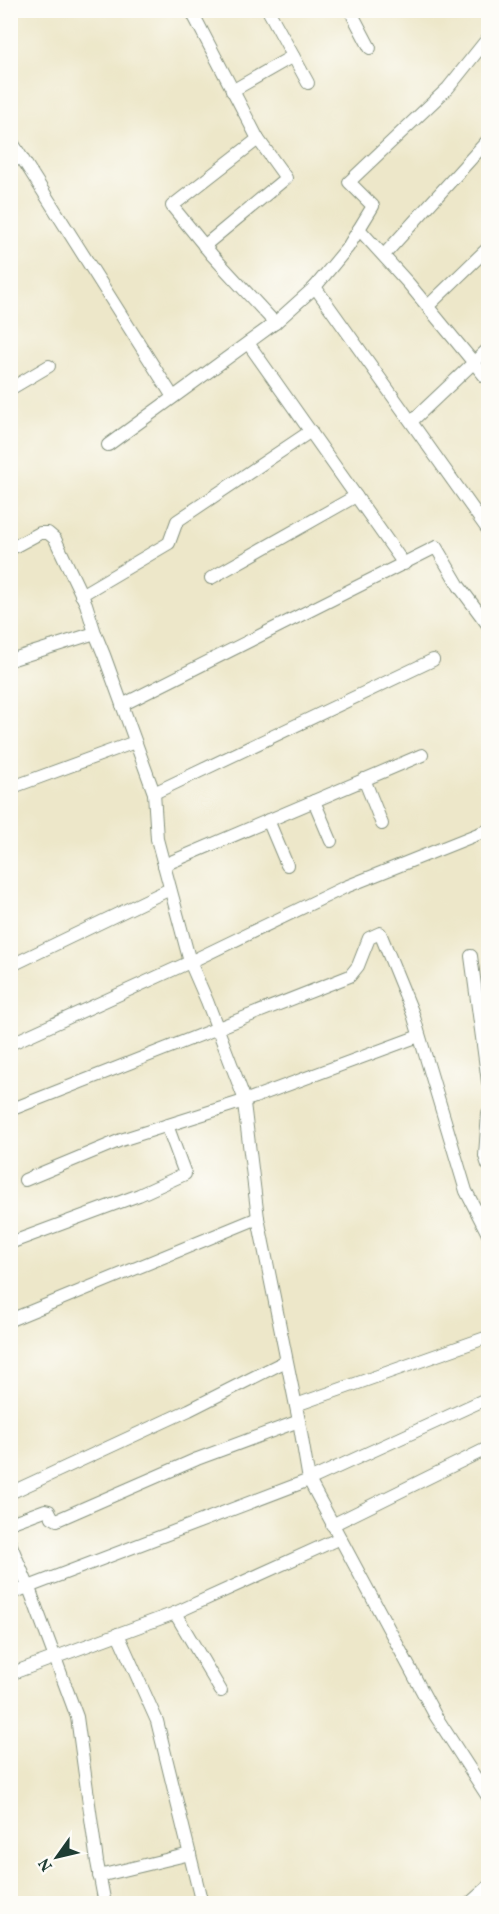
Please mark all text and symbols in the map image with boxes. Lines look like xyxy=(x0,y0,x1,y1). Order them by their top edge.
north arrow xyxy=(27,1827,87,1887)
text: N xyxy=(34,1853,59,1875)

